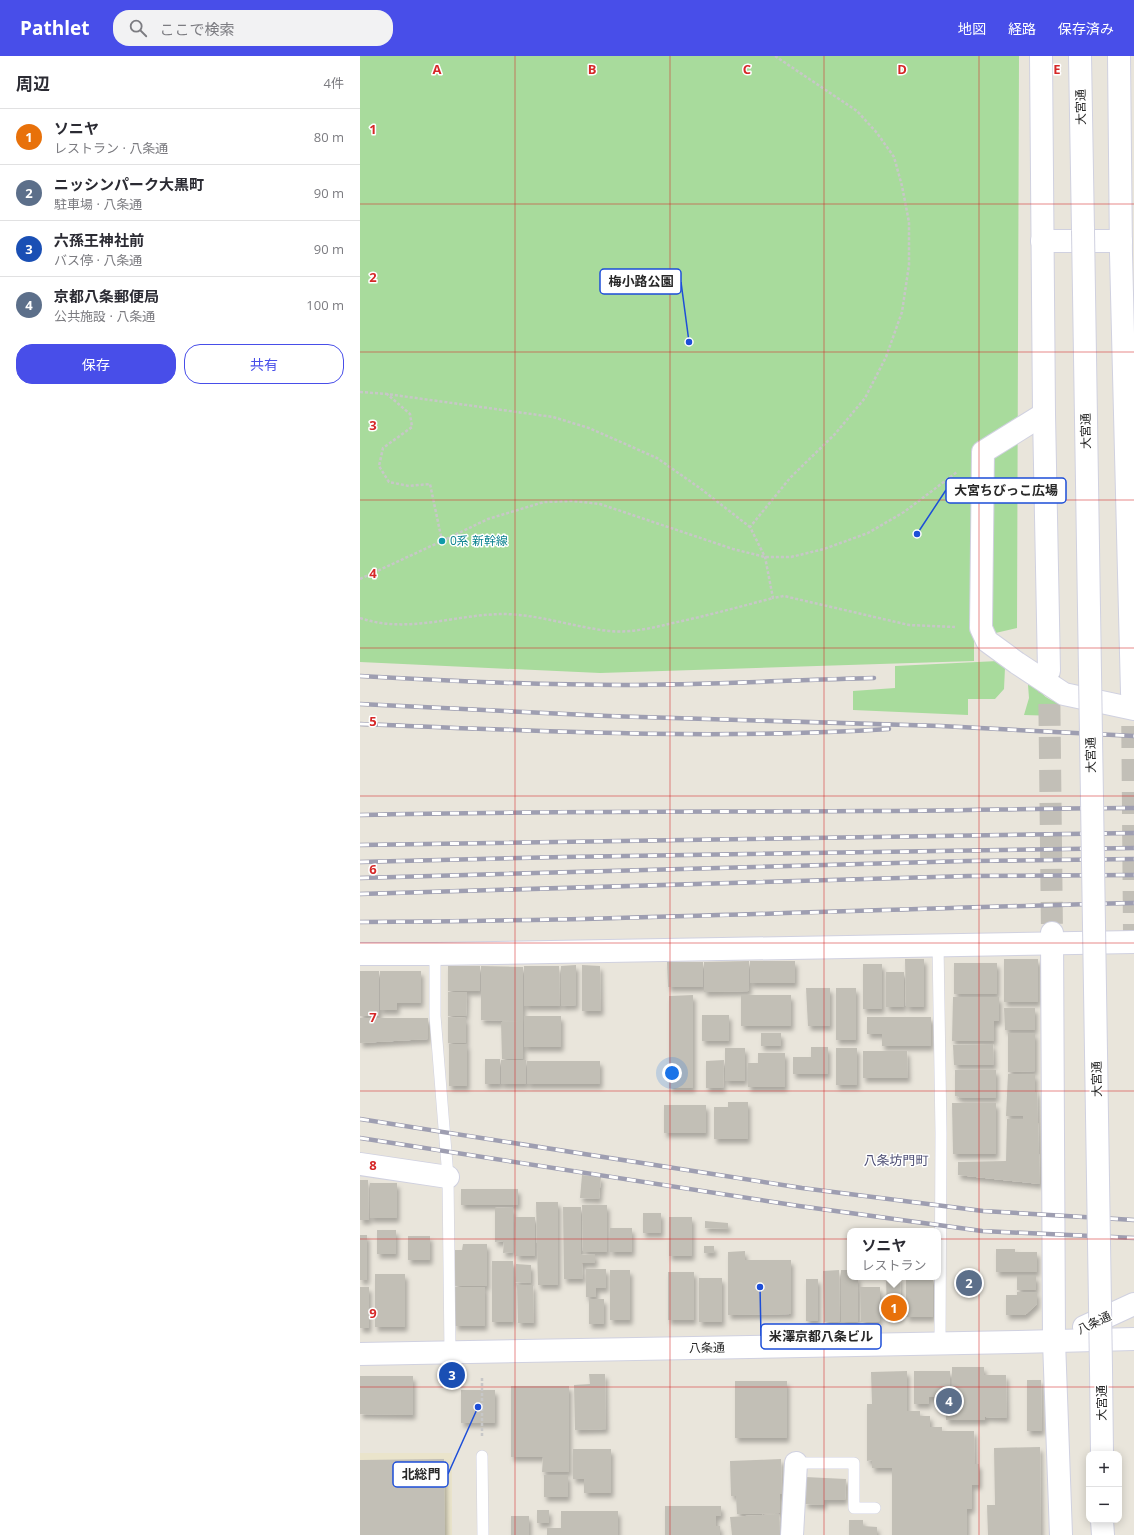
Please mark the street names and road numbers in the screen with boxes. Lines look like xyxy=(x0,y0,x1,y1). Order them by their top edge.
street label: 大宮通 xyxy=(1072,89,1089,125)
street label: 大宮通 xyxy=(1077,413,1094,449)
street label: 大宮通 xyxy=(1082,737,1099,773)
street label: 大宮通 xyxy=(1088,1061,1105,1097)
street label: 八条通 xyxy=(1074,1307,1114,1338)
street label: 八条通 xyxy=(689,1339,725,1356)
street label: 大宮通 xyxy=(1093,1385,1110,1421)

